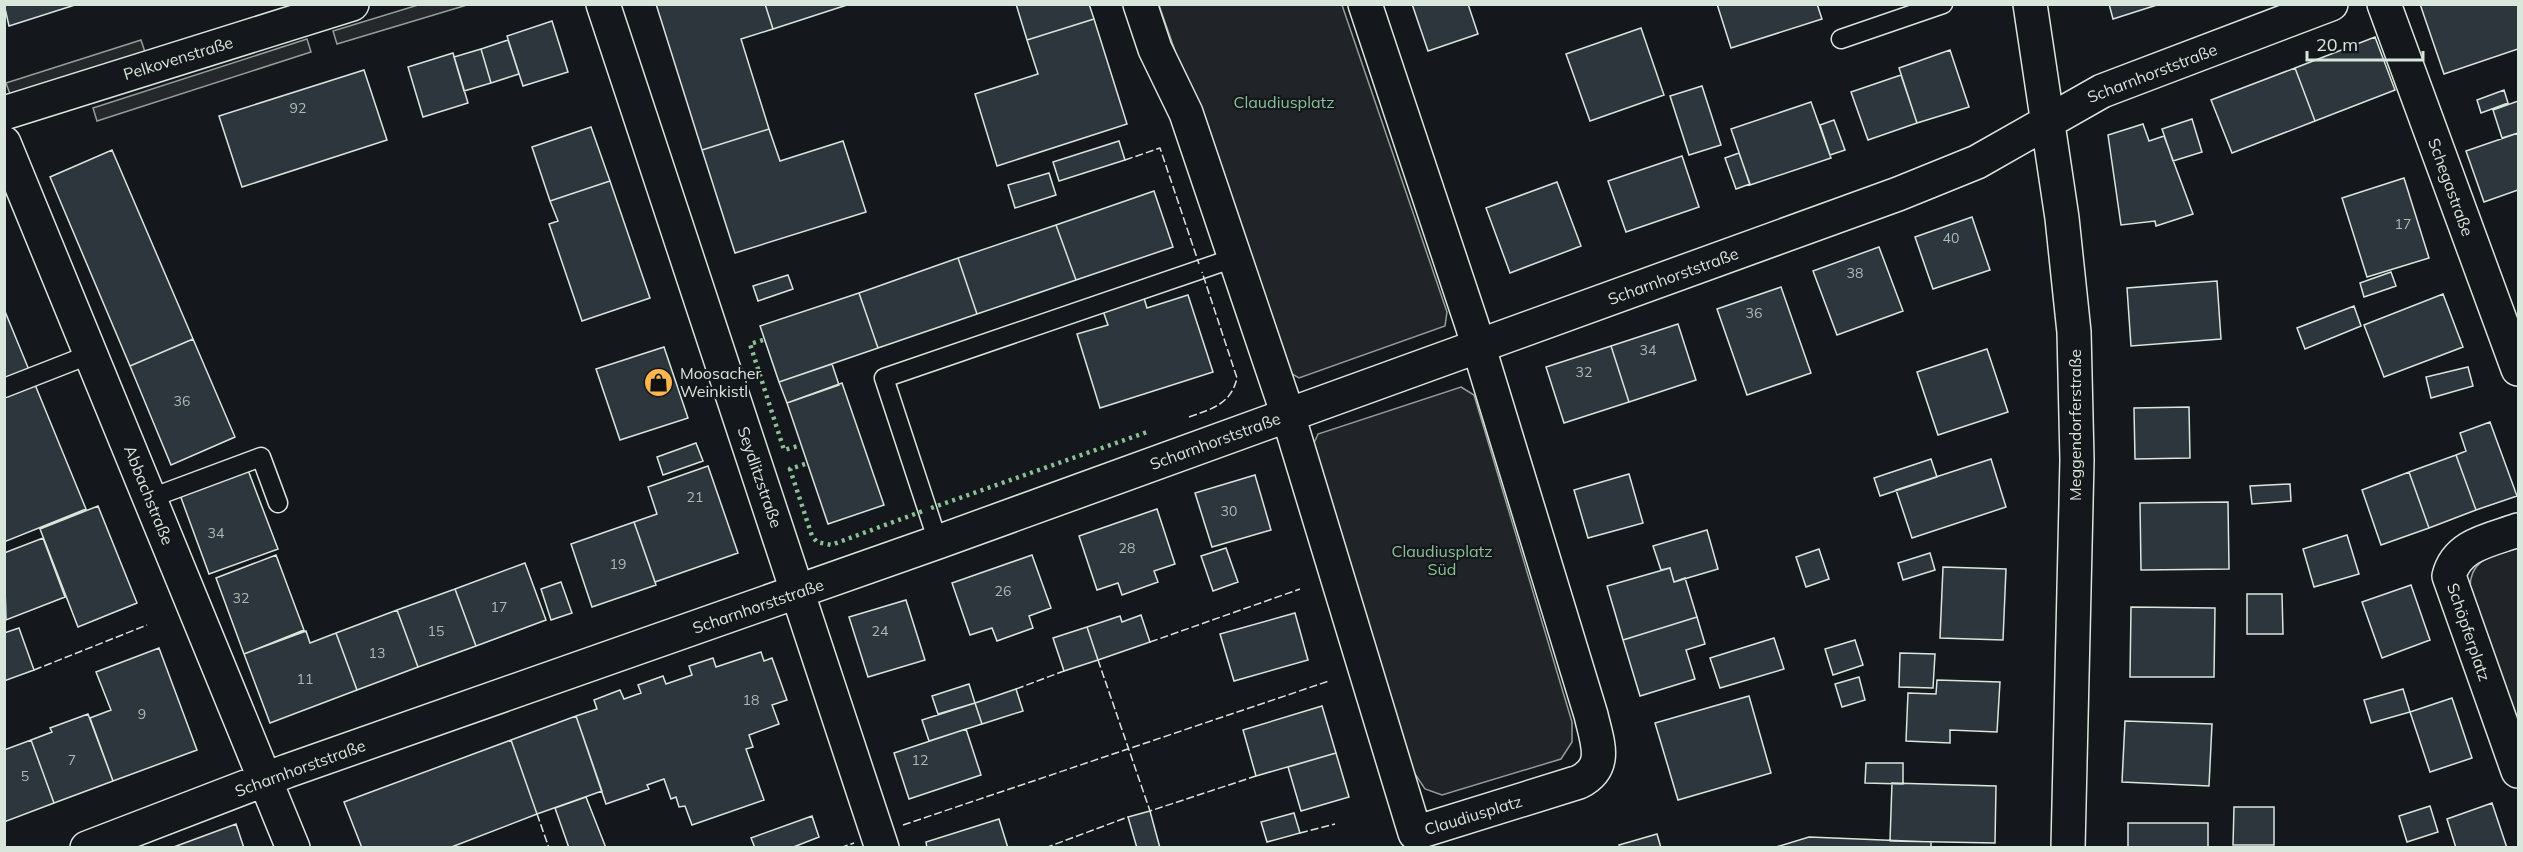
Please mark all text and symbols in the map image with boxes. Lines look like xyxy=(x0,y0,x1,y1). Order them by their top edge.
scale bar xyxy=(2307,24,2422,62)
street label: Pelkovenstraße xyxy=(121,32,235,84)
text: 20 m xyxy=(2316,33,2358,56)
street label: Scharnhorststraße xyxy=(2084,39,2220,107)
park label: Claudiusplatz xyxy=(1233,92,1335,112)
house number: 92 xyxy=(290,99,306,117)
street label: Schegastraße xyxy=(2424,135,2478,239)
house number: 17 xyxy=(2395,215,2411,233)
house number: 40 xyxy=(1943,229,1959,247)
street label: Scharnhorststraße xyxy=(1605,243,1741,309)
house number: 38 xyxy=(1847,264,1863,282)
house number: 36 xyxy=(1746,304,1762,322)
house number: 34 xyxy=(1640,341,1657,359)
street label: Meggendorferstraße xyxy=(2065,349,2085,501)
place label: Moosacher Weinkistl xyxy=(680,363,762,401)
house number: 32 xyxy=(1576,363,1592,381)
shop icon: Moosacher Weinkistl xyxy=(643,366,675,398)
house number: 36 xyxy=(174,392,190,410)
street label: Scharnhorststraße xyxy=(1147,408,1283,474)
street label: Seydlitzstraße xyxy=(733,424,787,530)
street label: Abbachstraße xyxy=(120,442,178,548)
house number: 21 xyxy=(687,488,703,506)
house number: 30 xyxy=(1221,502,1237,520)
house number: 34 xyxy=(208,524,225,542)
house number: 28 xyxy=(1119,539,1135,557)
park label: Claudiusplatz Süd xyxy=(1391,541,1493,579)
house number: 19 xyxy=(610,555,626,573)
street label: Scharnhorststraße xyxy=(690,574,826,638)
street label: Schöpferplatz xyxy=(2443,580,2495,684)
house number: 26 xyxy=(995,582,1011,600)
house number: 32 xyxy=(233,589,249,607)
house number: 17 xyxy=(491,598,507,616)
house number: 15 xyxy=(428,622,444,640)
house number: 24 xyxy=(872,622,889,640)
house number: 13 xyxy=(369,644,385,662)
house number: 11 xyxy=(297,670,313,688)
house number: 18 xyxy=(743,691,759,709)
house number: 9 xyxy=(138,705,146,723)
street label: Scharnhorststraße xyxy=(232,735,368,801)
house number: 7 xyxy=(68,751,76,769)
house number: 12 xyxy=(912,751,928,769)
house number: 5 xyxy=(21,767,29,785)
street label: Claudiusplatz xyxy=(1422,791,1524,839)

